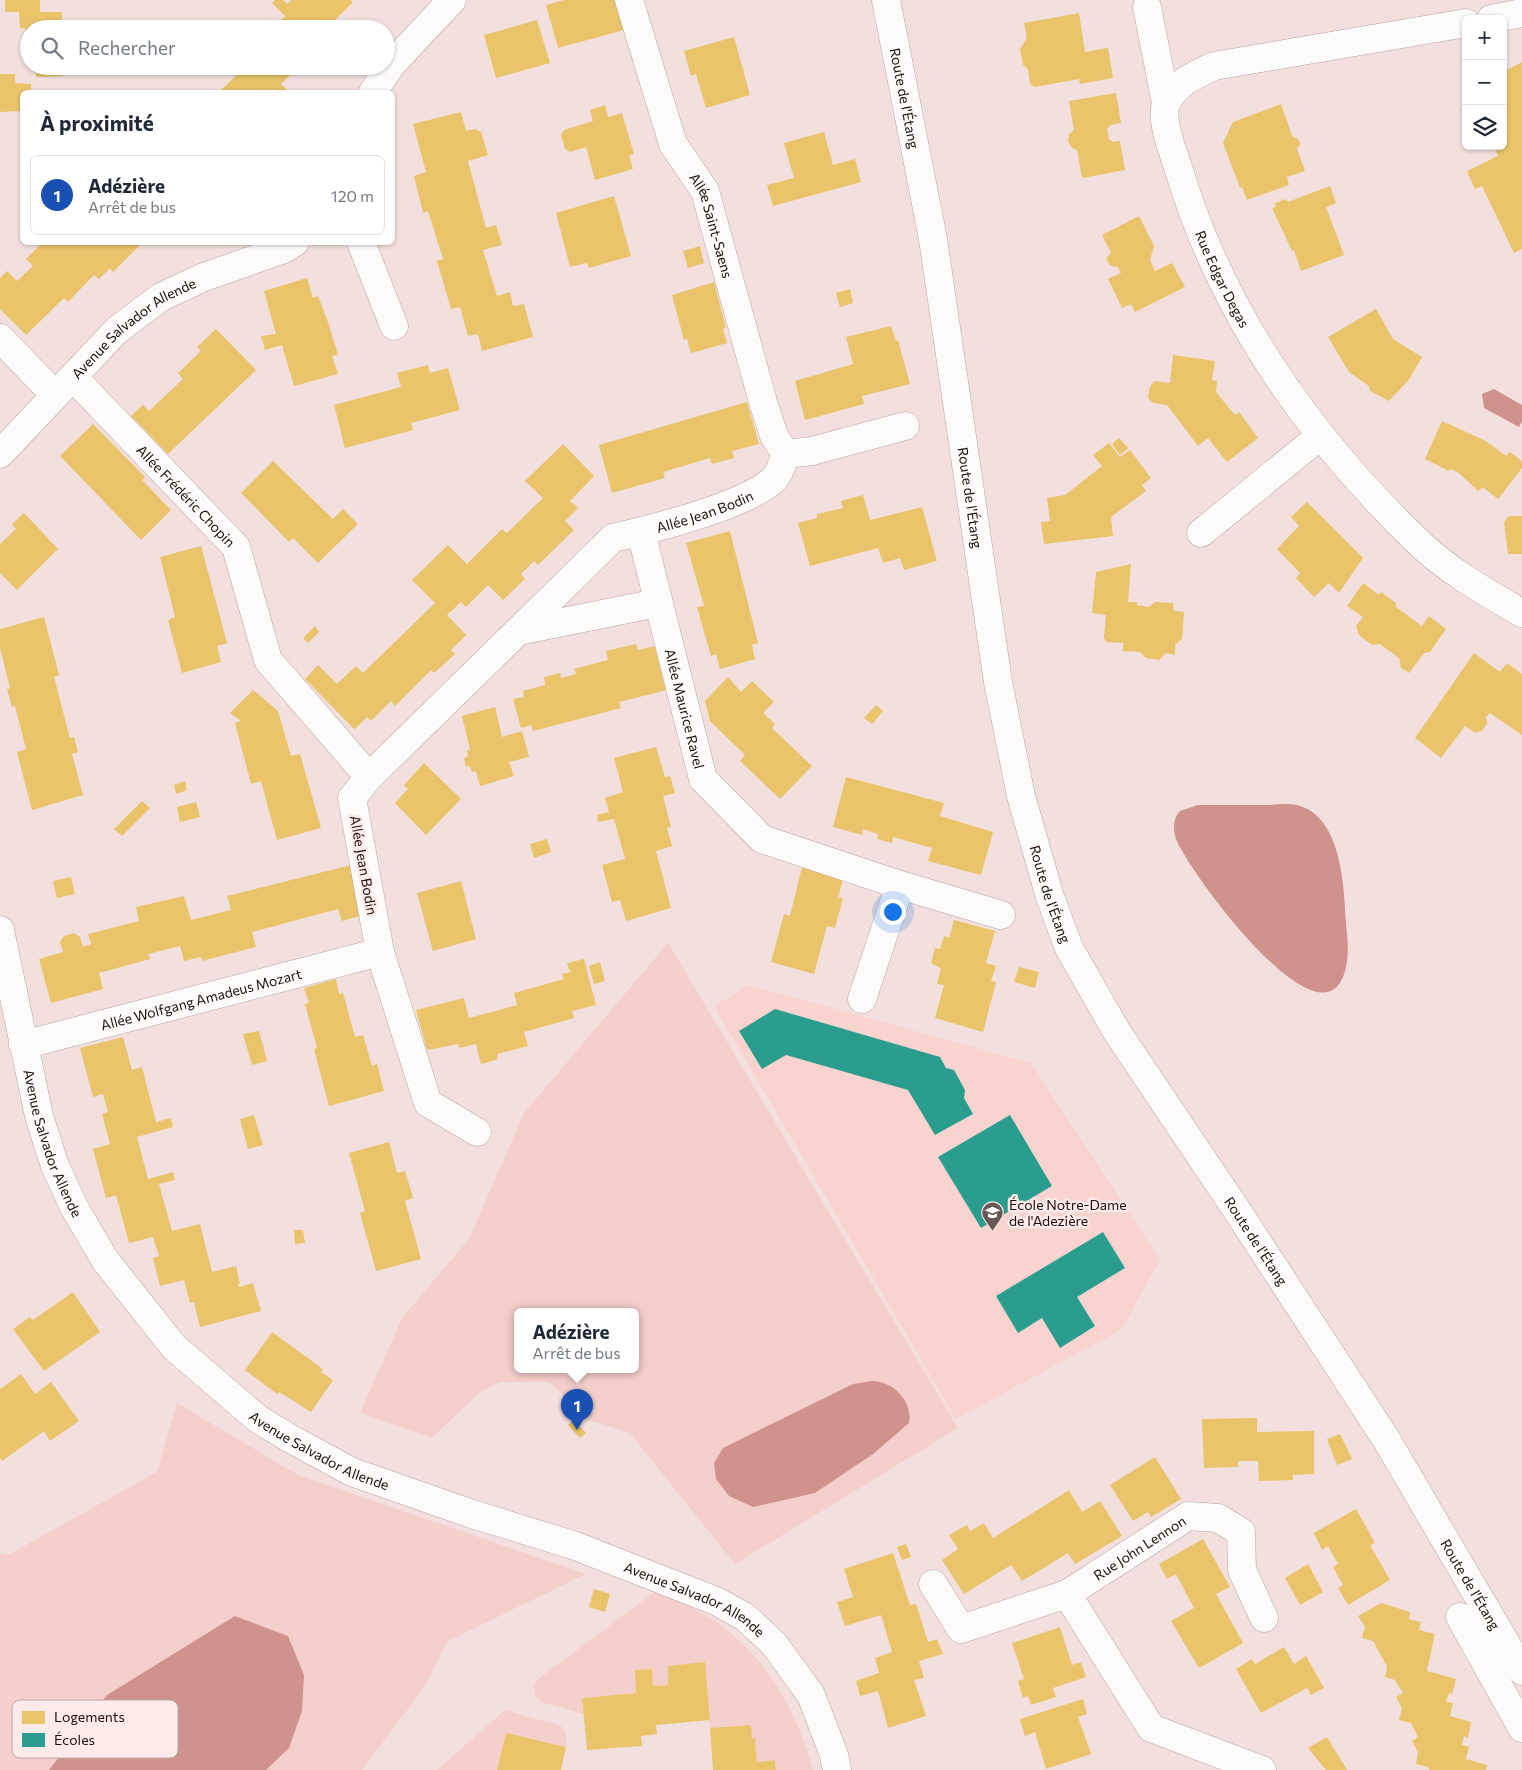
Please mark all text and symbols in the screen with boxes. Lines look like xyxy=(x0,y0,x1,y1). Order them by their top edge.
map controls xyxy=(1462,15,1507,150)
button: + xyxy=(1462,15,1507,60)
search box xyxy=(20,20,395,75)
icon: search xyxy=(38,34,66,62)
text: Rechercher xyxy=(78,36,176,59)
street label: Route de l'Étang xyxy=(887,46,924,150)
button: − xyxy=(1462,60,1507,105)
button: layers xyxy=(1462,105,1507,150)
text: À proximité xyxy=(40,110,154,135)
street label: Allée Saint-Saens xyxy=(686,169,737,280)
text: Adézière xyxy=(88,174,165,197)
text: 1 xyxy=(53,186,61,205)
text: 120 m xyxy=(331,186,374,205)
text: Arrêt de bus xyxy=(88,197,176,216)
street label: Rue Edgar Degas xyxy=(1192,228,1254,330)
street label: Avenue Salvador Allende xyxy=(67,274,198,382)
street label: Allée Frédéric Chopin xyxy=(134,441,239,550)
street label: Route de l'Étang xyxy=(955,446,987,550)
street label: Allée Jean Bodin xyxy=(654,486,756,535)
street label: Allée Maurice Ravel xyxy=(662,647,709,770)
street label: Allée Jean Bodin xyxy=(347,814,381,916)
street label: Route de l'Étang xyxy=(1027,843,1075,946)
your location xyxy=(880,899,906,925)
street label: Allée Wolfgang Amadeus Mozart xyxy=(99,964,304,1033)
street label: Avenue Salvador Allende xyxy=(21,1068,86,1220)
street label: Route de l'Étang xyxy=(1222,1193,1292,1289)
place label: École Notre-Dame de l'Adezière xyxy=(1009,1196,1127,1229)
school or university icon: École Notre-Dame de l'Adezière xyxy=(981,1200,1005,1231)
popup xyxy=(514,1308,639,1373)
text: Adézière xyxy=(533,1320,610,1343)
text: Arrêt de bus xyxy=(533,1343,620,1362)
pin: 1 xyxy=(561,1389,593,1430)
street label: Avenue Salvador Allende xyxy=(246,1407,392,1493)
street label: Rue John Lennon xyxy=(1090,1511,1189,1583)
street label: Route de l'Étang xyxy=(1438,1536,1504,1633)
street label: Avenue Salvador Allende xyxy=(622,1557,769,1640)
legend xyxy=(12,1700,178,1758)
text: Logements xyxy=(54,1708,125,1725)
text: Écoles xyxy=(54,1731,95,1748)

